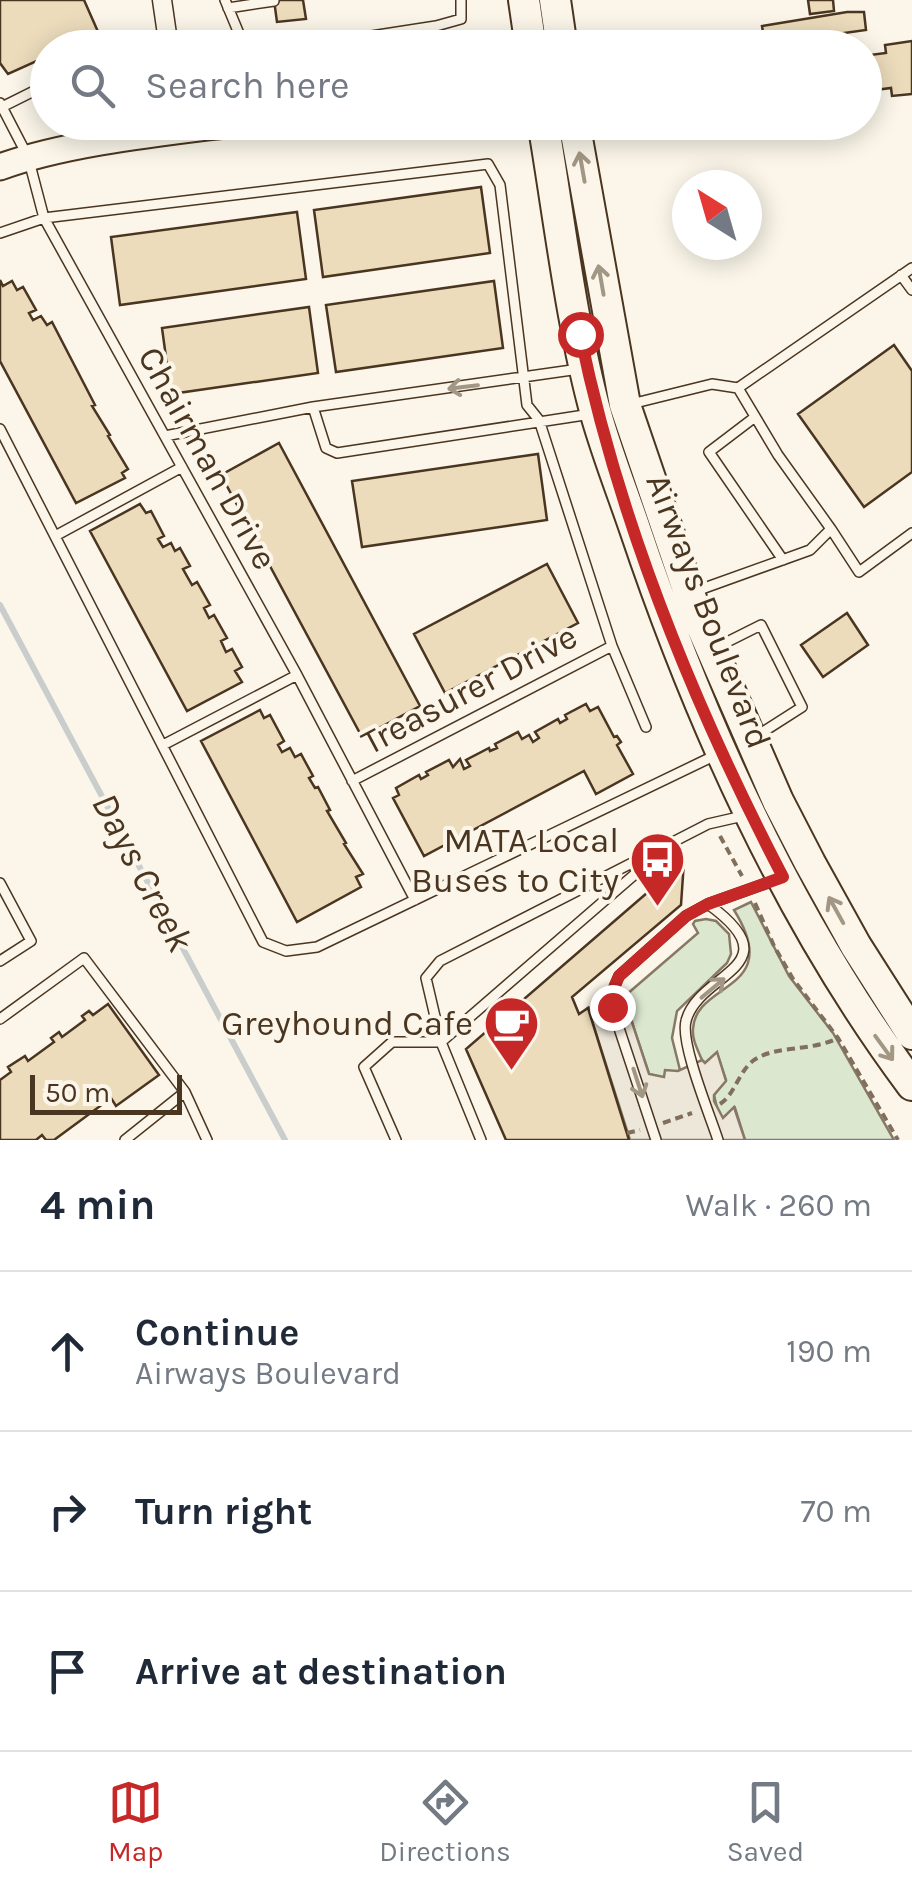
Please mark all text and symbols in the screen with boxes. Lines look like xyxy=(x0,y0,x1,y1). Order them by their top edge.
search box xyxy=(30,30,882,140)
icon: search xyxy=(65,58,120,113)
text: Search here xyxy=(145,63,349,108)
one-way arrow xyxy=(572,151,591,184)
north arrow xyxy=(672,170,762,260)
one-way arrow xyxy=(591,264,610,297)
route start xyxy=(558,312,604,358)
street label: Chairman Drive xyxy=(129,340,286,577)
one-way arrow xyxy=(448,378,480,397)
street label: Airways Boulevard xyxy=(637,468,780,754)
street label: Treasurer Drive xyxy=(355,616,584,763)
water label: Days Creek xyxy=(82,785,203,960)
place label: MATA Local Buses to City xyxy=(411,820,619,901)
bus stop icon: MATA Local Buses to City xyxy=(628,830,688,909)
one-way arrow xyxy=(825,895,845,925)
one-way arrow xyxy=(699,978,725,1000)
route end xyxy=(590,985,636,1031)
cafe icon: Greyhound Cafe xyxy=(482,993,542,1072)
place label: Greyhound Cafe xyxy=(221,1003,473,1044)
one-way arrow xyxy=(874,1034,895,1061)
one-way arrow xyxy=(630,1067,648,1099)
scale bar xyxy=(30,1070,182,1114)
text: 50 m xyxy=(45,1076,110,1109)
text: 4 min xyxy=(40,1180,155,1230)
text: Walk · 260 m xyxy=(686,1187,872,1224)
text: Continue xyxy=(135,1310,299,1355)
icon: ahead xyxy=(40,1324,95,1379)
text: 190 m xyxy=(786,1333,872,1370)
text: Airways Boulevard xyxy=(135,1355,401,1392)
icon: right xyxy=(40,1484,95,1539)
text: Turn right xyxy=(135,1489,312,1534)
text: 70 m xyxy=(800,1493,872,1530)
icon: arrive xyxy=(40,1644,95,1699)
text: Arrive at destination xyxy=(135,1649,507,1694)
tab: Map xyxy=(108,1775,163,1868)
tab: Directions xyxy=(379,1775,511,1868)
tab: Saved xyxy=(727,1775,804,1868)

